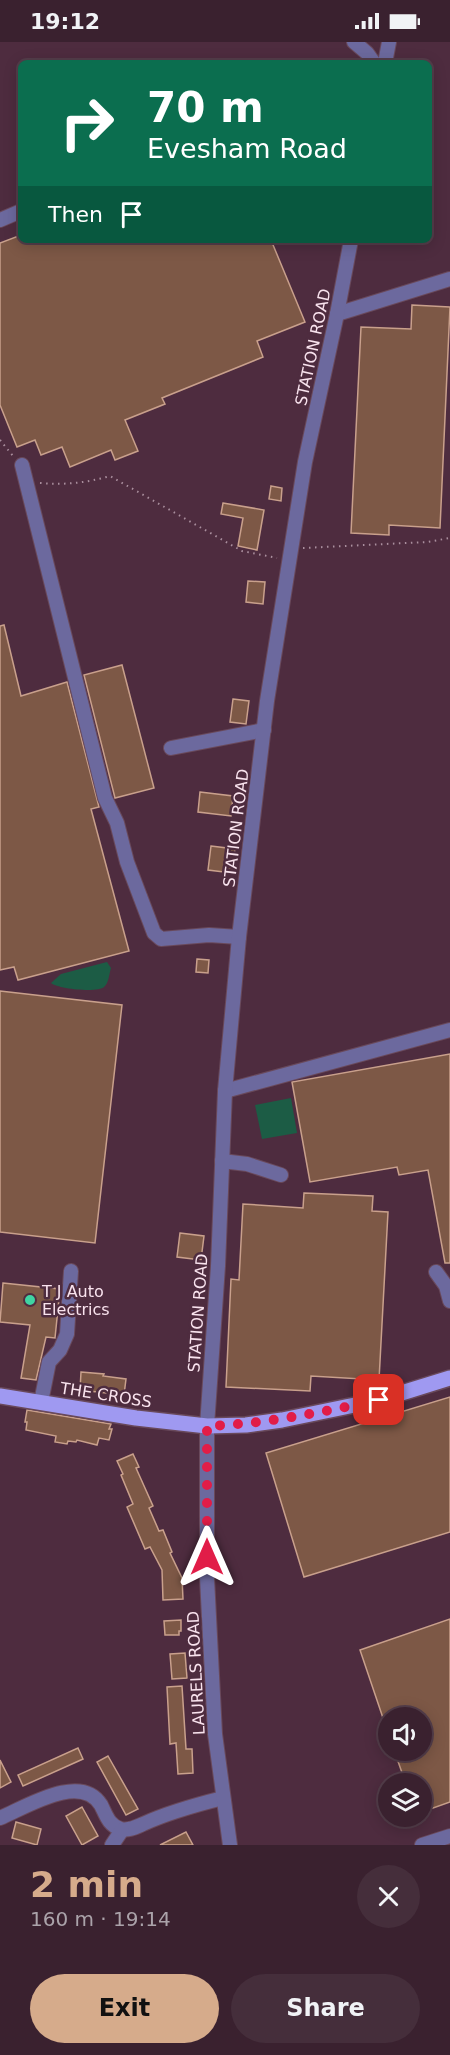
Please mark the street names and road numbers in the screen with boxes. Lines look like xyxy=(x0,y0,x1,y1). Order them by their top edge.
street label: STATION ROAD xyxy=(291,287,335,407)
street label: STATION ROAD xyxy=(219,768,253,888)
street label: STATION ROAD xyxy=(184,1253,212,1373)
street label: THE CROSS xyxy=(58,1378,153,1412)
street label: LAURELS ROAD xyxy=(183,1611,209,1735)

